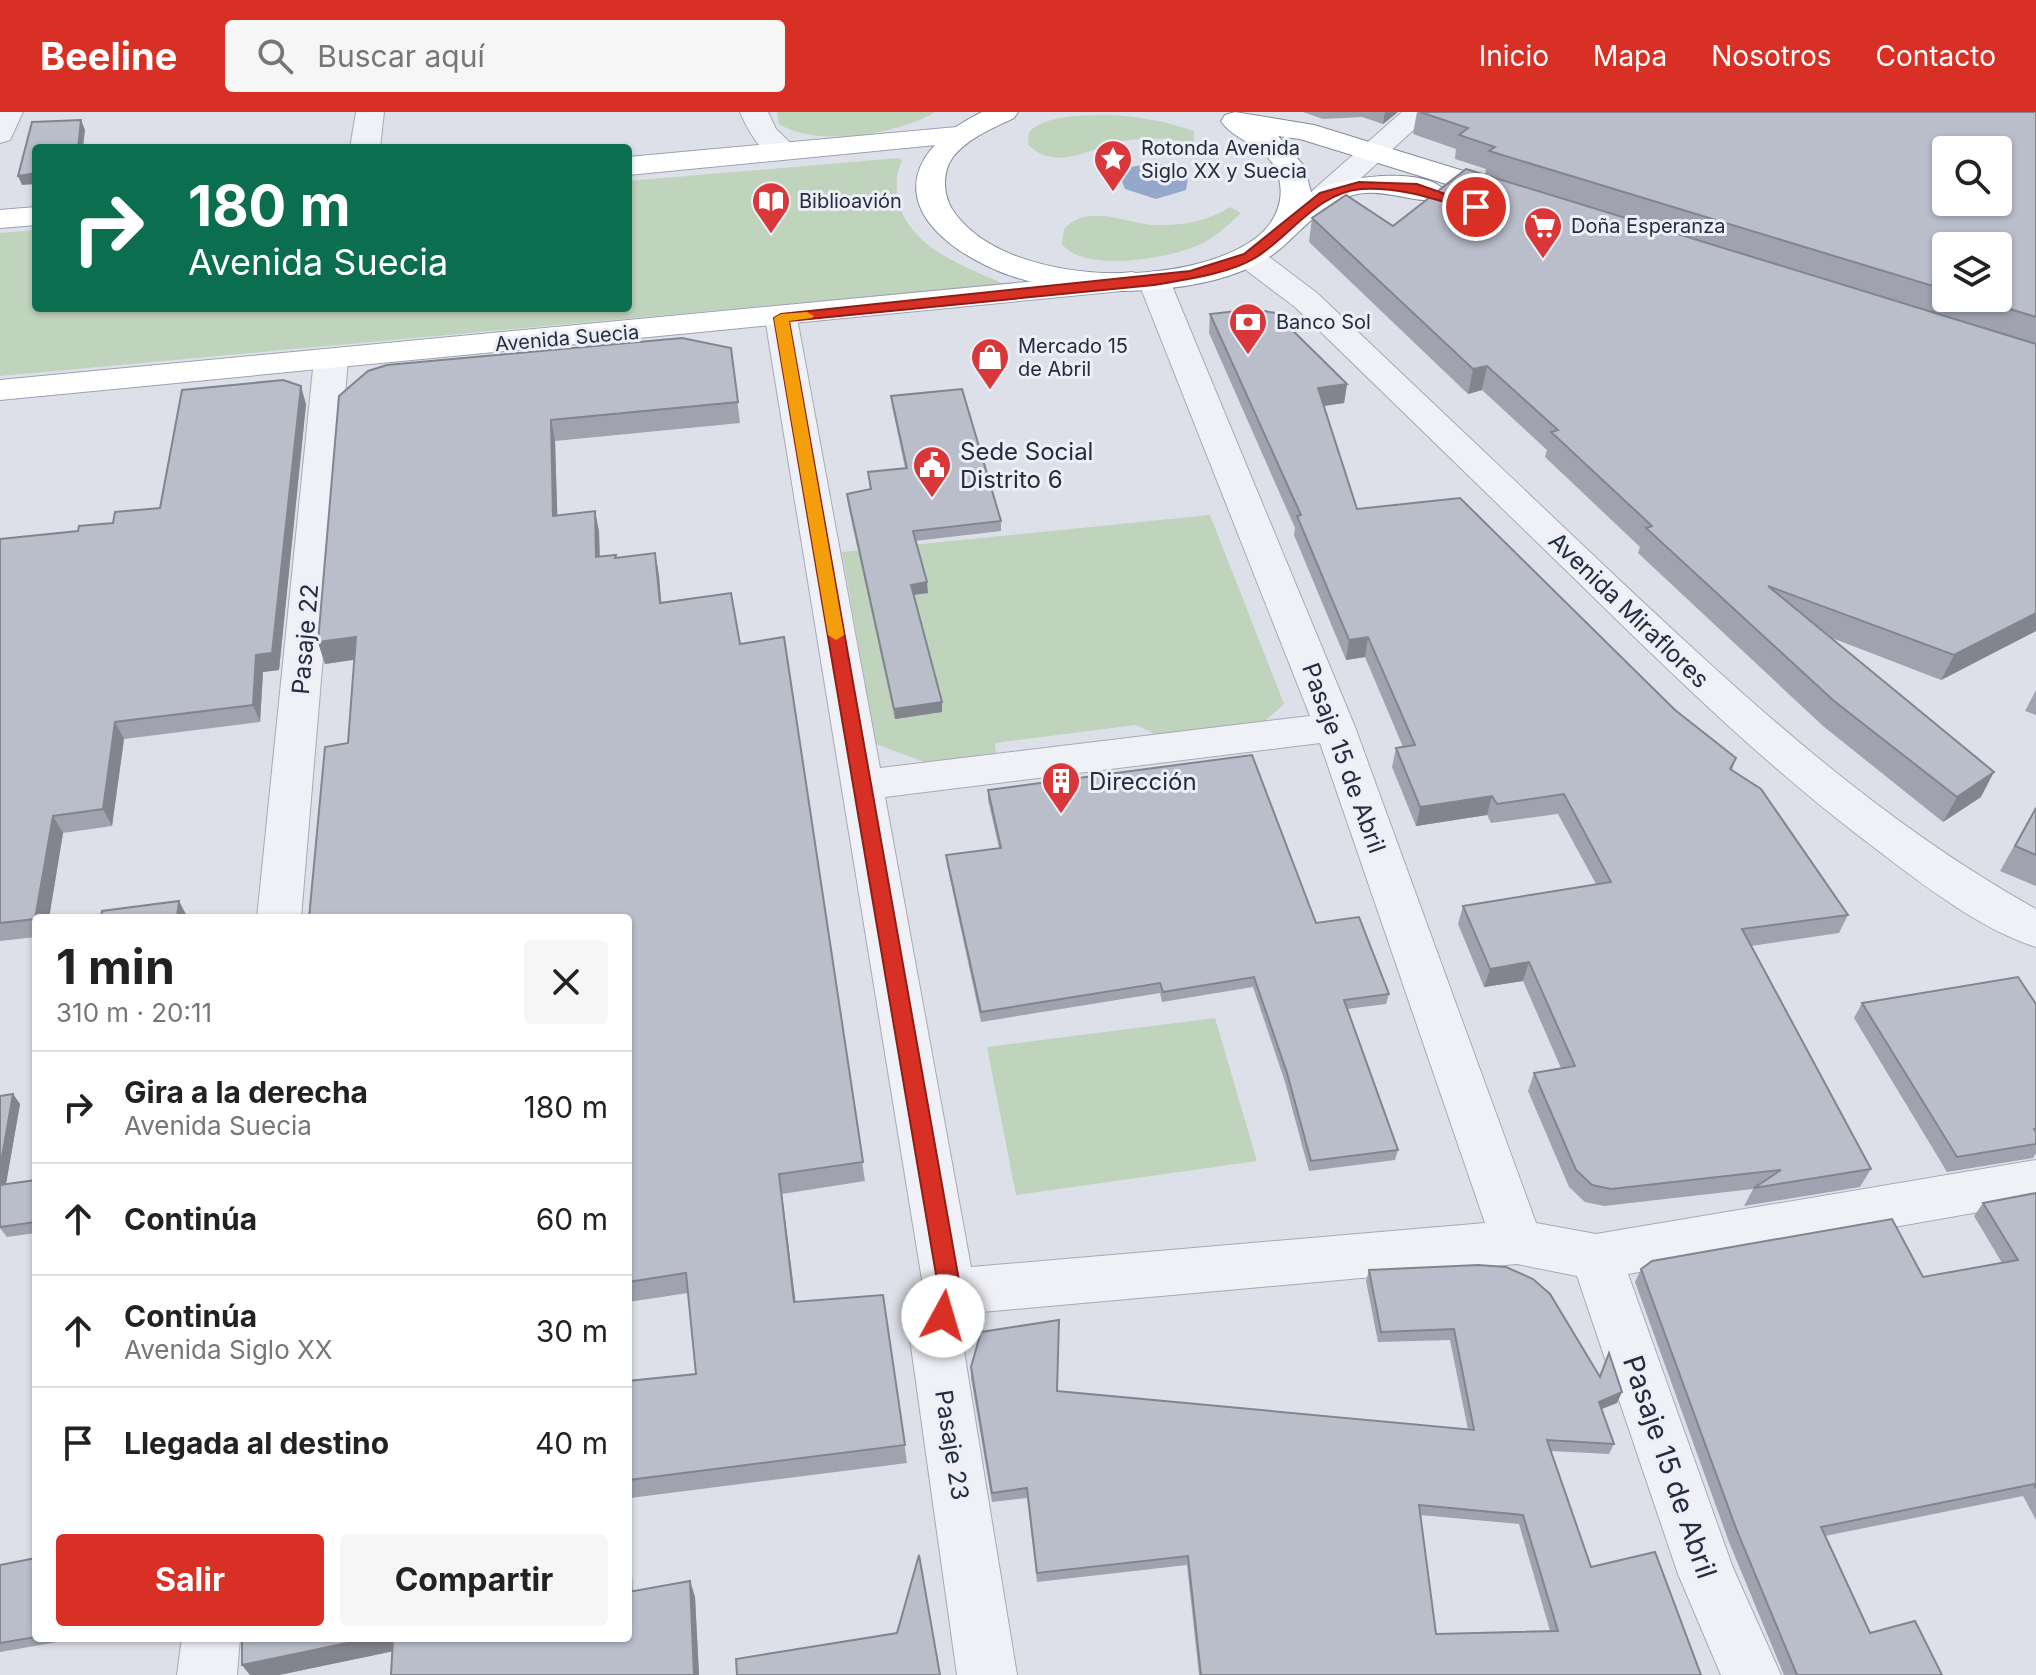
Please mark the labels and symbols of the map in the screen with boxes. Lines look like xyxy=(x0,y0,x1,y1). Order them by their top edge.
place label: Rotonda Avenida Siglo XX y Suecia xyxy=(1141,136,1307,183)
place icon: Rotonda Avenida Siglo XX y Suecia xyxy=(1092,138,1134,193)
pin xyxy=(1442,173,1510,241)
library icon: Biblioavión xyxy=(750,180,792,235)
place label: Biblioavión xyxy=(799,189,902,213)
supermarket icon: Doña Esperanza xyxy=(1522,205,1564,260)
place label: Doña Esperanza xyxy=(1571,214,1725,238)
bank icon: Banco Sol xyxy=(1227,301,1269,356)
place label: Banco Sol xyxy=(1276,310,1371,334)
street label: Avenida Suecia xyxy=(494,320,640,356)
place label: Mercado 15 de Abril xyxy=(1018,334,1128,381)
shop icon: Mercado 15 de Abril xyxy=(969,336,1011,391)
place label: Sede Social Distrito 6 xyxy=(960,437,1093,494)
public building icon: Sede Social Distrito 6 xyxy=(911,444,953,499)
street label: Avenida Miraflores xyxy=(1543,526,1715,694)
street label: Pasaje 22 xyxy=(286,583,324,695)
street label: Pasaje 15 de Abril xyxy=(1296,659,1392,857)
building icon: Dirección xyxy=(1040,760,1082,815)
place label: Dirección xyxy=(1089,767,1197,796)
position arrow xyxy=(901,1274,985,1358)
street label: Pasaje 15 de Abril xyxy=(1616,1351,1724,1583)
street label: Pasaje 23 xyxy=(929,1388,975,1502)

